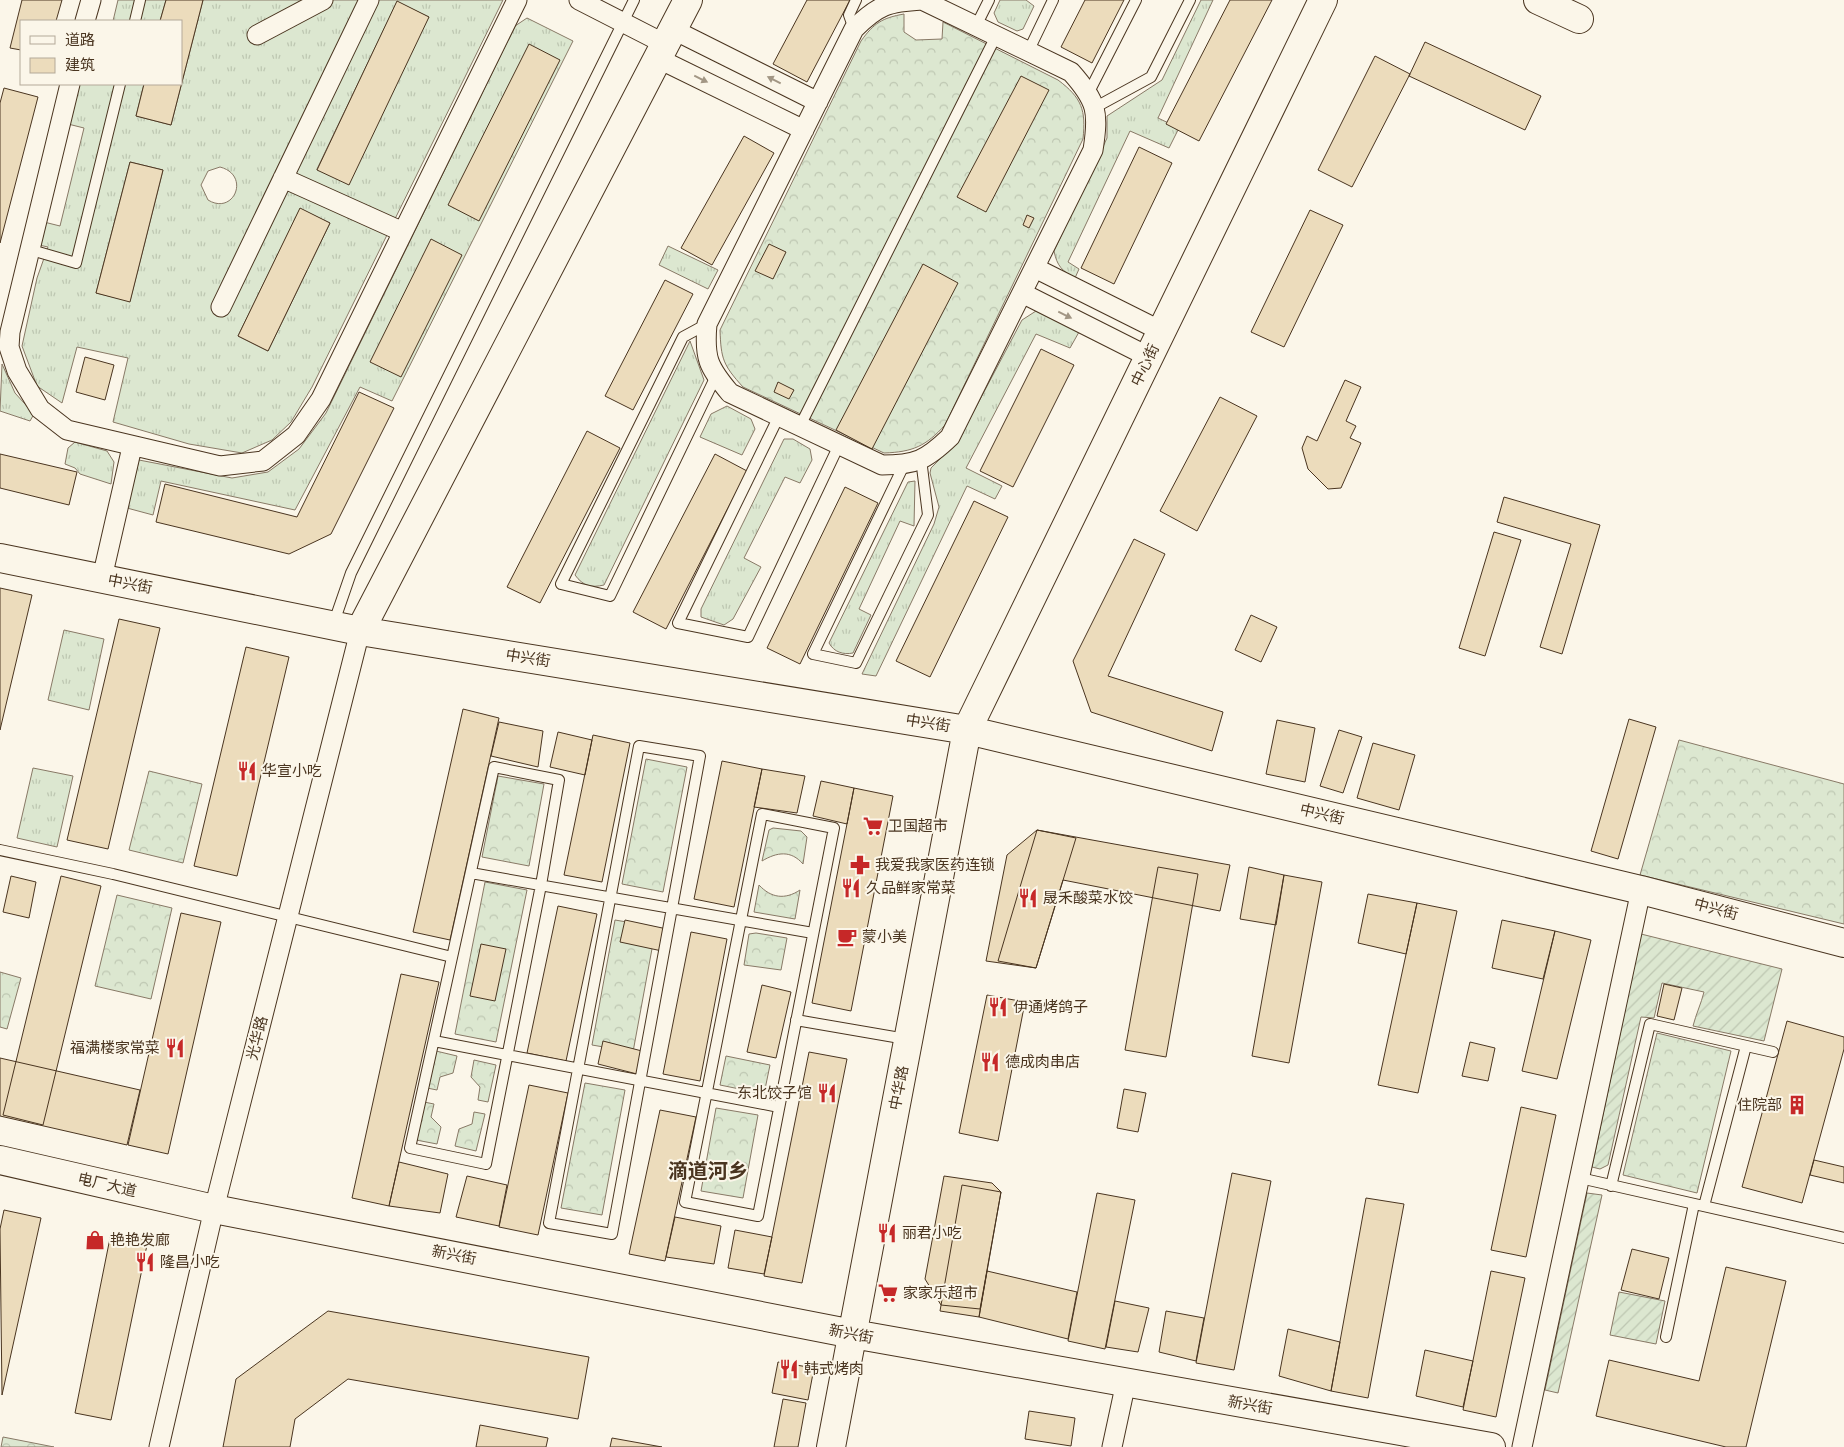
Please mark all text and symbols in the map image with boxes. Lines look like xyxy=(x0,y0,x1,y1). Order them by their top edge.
legend xyxy=(20,20,182,85)
text: 道路 xyxy=(65,31,95,48)
text: 建筑 xyxy=(65,56,95,73)
one-way arrow xyxy=(694,76,708,84)
one-way arrow xyxy=(767,76,781,84)
one-way arrow xyxy=(1058,311,1072,319)
street label: 中心街 xyxy=(1127,341,1162,389)
street label: 中兴街 xyxy=(106,571,154,596)
street label: 中兴街 xyxy=(505,646,552,669)
street label: 中兴街 xyxy=(905,711,952,734)
restaurant icon: 华宣小吃 xyxy=(236,760,258,782)
place label: 华宣小吃 xyxy=(262,762,322,779)
street label: 中兴街 xyxy=(1298,800,1346,827)
supermarket icon: 卫国超市 xyxy=(862,815,884,837)
place label: 卫国超市 xyxy=(888,817,948,834)
pharmacy icon: 我爱我家医药连锁 xyxy=(849,854,871,876)
place label: 我爱我家医药连锁 xyxy=(875,856,995,873)
restaurant icon: 久品鲜家常菜 xyxy=(840,877,862,899)
place label: 久品鲜家常菜 xyxy=(866,879,956,896)
restaurant icon: 晟禾酸菜水饺 xyxy=(1017,887,1039,909)
place label: 晟禾酸菜水饺 xyxy=(1043,889,1133,906)
street label: 中兴街 xyxy=(1692,894,1740,923)
cafe icon: 蒙小美 xyxy=(836,926,858,948)
place label: 蒙小美 xyxy=(862,928,907,945)
restaurant icon: 伊通烤鸽子 xyxy=(987,996,1009,1018)
place label: 伊通烤鸽子 xyxy=(1013,998,1088,1015)
street label: 光华路 xyxy=(243,1014,270,1062)
restaurant icon: 福满楼家常菜 xyxy=(164,1037,186,1059)
place label: 福满楼家常菜 xyxy=(70,1039,160,1056)
restaurant icon: 德成肉串店 xyxy=(979,1051,1001,1073)
place label: 德成肉串店 xyxy=(1005,1053,1080,1070)
street label: 中华路 xyxy=(886,1064,911,1112)
restaurant icon: 东北饺子馆 xyxy=(816,1082,838,1104)
place label: 东北饺子馆 xyxy=(737,1084,812,1101)
building icon: 住院部 xyxy=(1786,1094,1808,1116)
place label: 住院部 xyxy=(1737,1096,1782,1113)
district label: 滴道河乡 xyxy=(668,1160,748,1182)
street label: 电厂大道 xyxy=(76,1169,138,1200)
restaurant icon: 丽君小吃 xyxy=(876,1222,898,1244)
place label: 丽君小吃 xyxy=(902,1224,962,1241)
shop icon: 艳艳发廊 xyxy=(84,1229,106,1251)
place label: 艳艳发廊 xyxy=(110,1231,170,1248)
street label: 新兴街 xyxy=(430,1242,478,1267)
restaurant icon: 隆昌小吃 xyxy=(134,1251,156,1273)
place label: 隆昌小吃 xyxy=(160,1253,220,1270)
supermarket icon: 家家乐超市 xyxy=(877,1282,899,1304)
place label: 家家乐超市 xyxy=(903,1284,978,1301)
street label: 新兴街 xyxy=(827,1321,875,1346)
restaurant icon: 韩式烤肉 xyxy=(778,1358,800,1380)
place label: 韩式烤肉 xyxy=(804,1360,864,1377)
street label: 新兴街 xyxy=(1226,1392,1274,1417)

